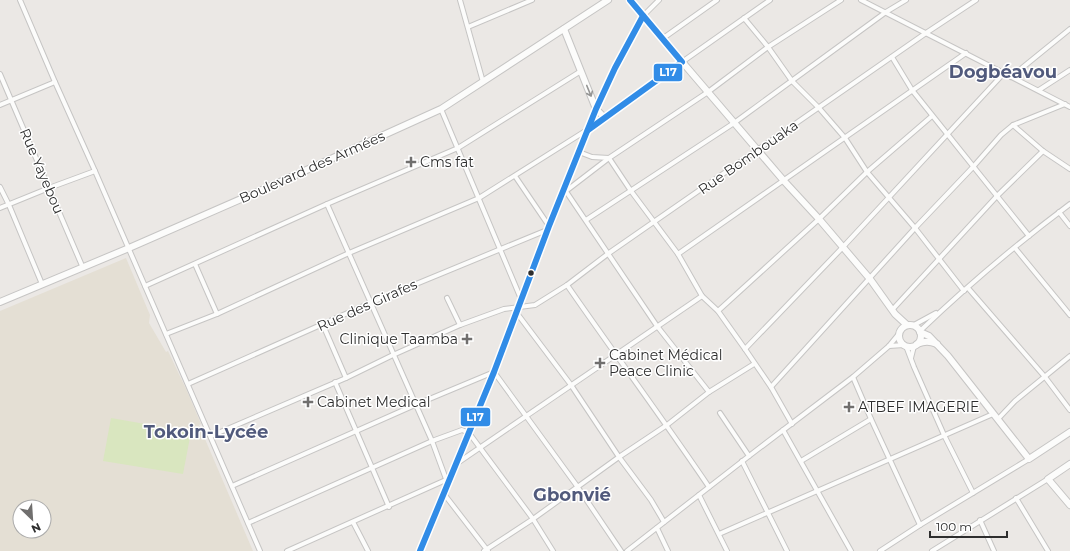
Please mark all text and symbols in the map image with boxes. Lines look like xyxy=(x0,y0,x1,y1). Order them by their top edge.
district label: Dogbéavou xyxy=(949,61,1057,83)
line badge: L17 xyxy=(653,63,683,82)
text: L17 xyxy=(659,65,677,79)
one-way arrow xyxy=(586,85,593,97)
street label: Rue Bombouaka xyxy=(694,116,802,198)
street label: Rue Yayebou xyxy=(16,126,68,216)
street label: Boulevard des Armées xyxy=(236,127,388,207)
place label: Cms fat xyxy=(420,153,474,171)
marker: Cms fat xyxy=(405,156,417,168)
unlabelled marker xyxy=(526,268,536,278)
street label: Rue des Girafes xyxy=(314,275,420,335)
place label: Clinique Taamba xyxy=(340,330,458,348)
marker: Clinique Taamba xyxy=(461,333,473,345)
place label: Cabinet Médical Peace Clinic xyxy=(609,346,723,380)
marker: Cabinet Médical Peace Clinic xyxy=(594,357,606,369)
place label: Cabinet Medical xyxy=(317,393,431,411)
marker: Cabinet Medical xyxy=(302,396,314,408)
place label: ATBEF IMAGERIE xyxy=(858,398,979,416)
marker: ATBEF IMAGERIE xyxy=(843,401,855,413)
line badge: L17 xyxy=(460,407,491,427)
text: L17 xyxy=(466,410,484,424)
district label: Tokoin-Lycée xyxy=(144,421,268,443)
district label: Gbonvié xyxy=(533,484,611,506)
north arrow xyxy=(12,499,52,539)
scale bar xyxy=(930,513,1007,539)
text: 100 m xyxy=(936,519,972,534)
text: N xyxy=(29,520,43,536)

